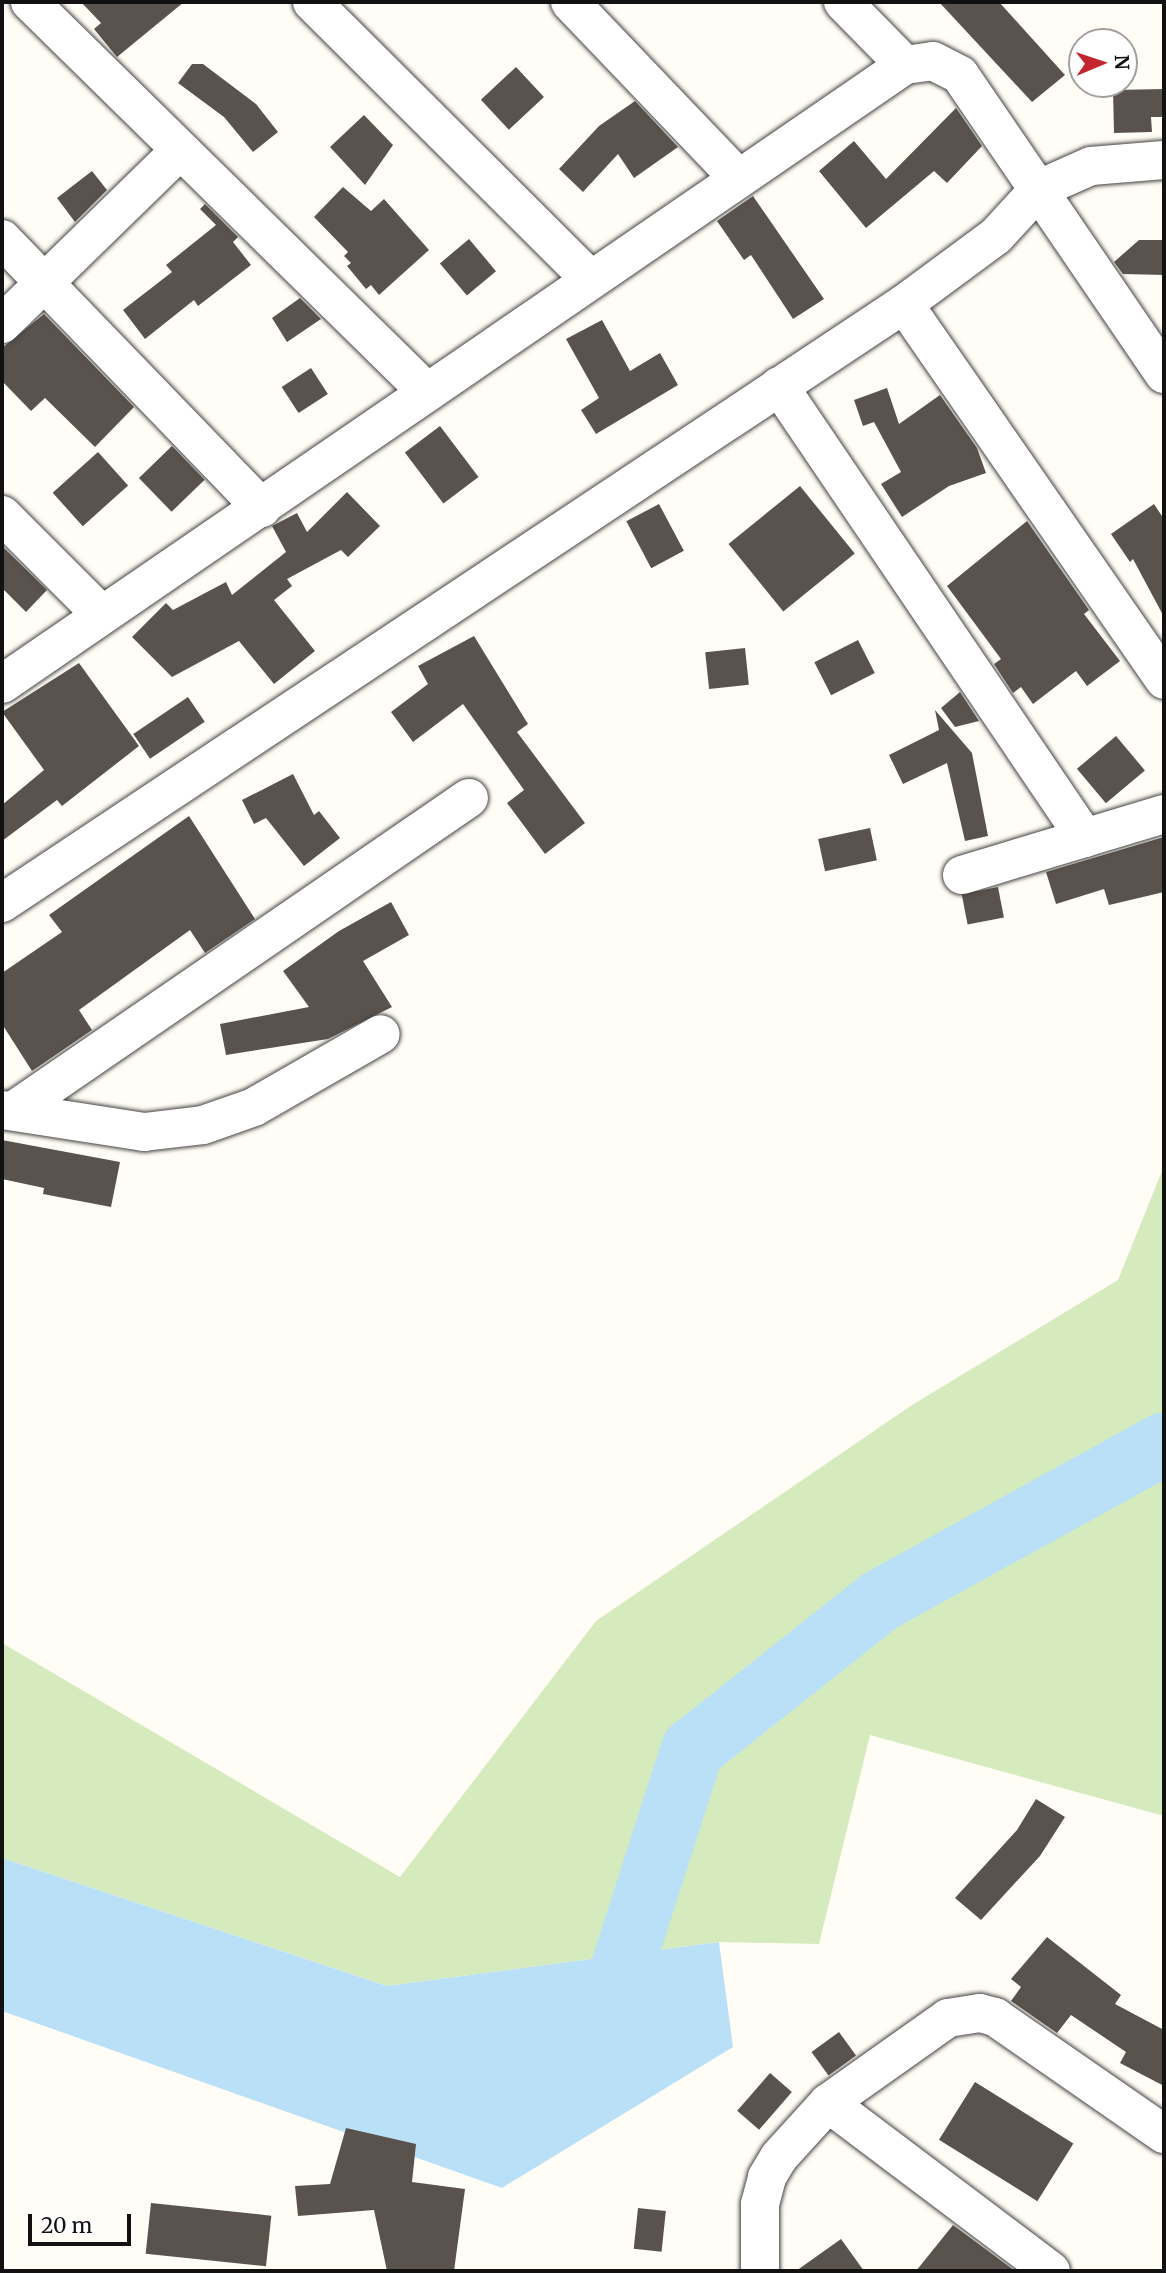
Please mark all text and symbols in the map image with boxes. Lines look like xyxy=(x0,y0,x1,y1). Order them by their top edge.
north arrow xyxy=(1068,28,1138,98)
text: N xyxy=(1110,54,1134,70)
scale bar xyxy=(32,2200,135,2244)
text: 20 m xyxy=(41,2212,92,2239)

